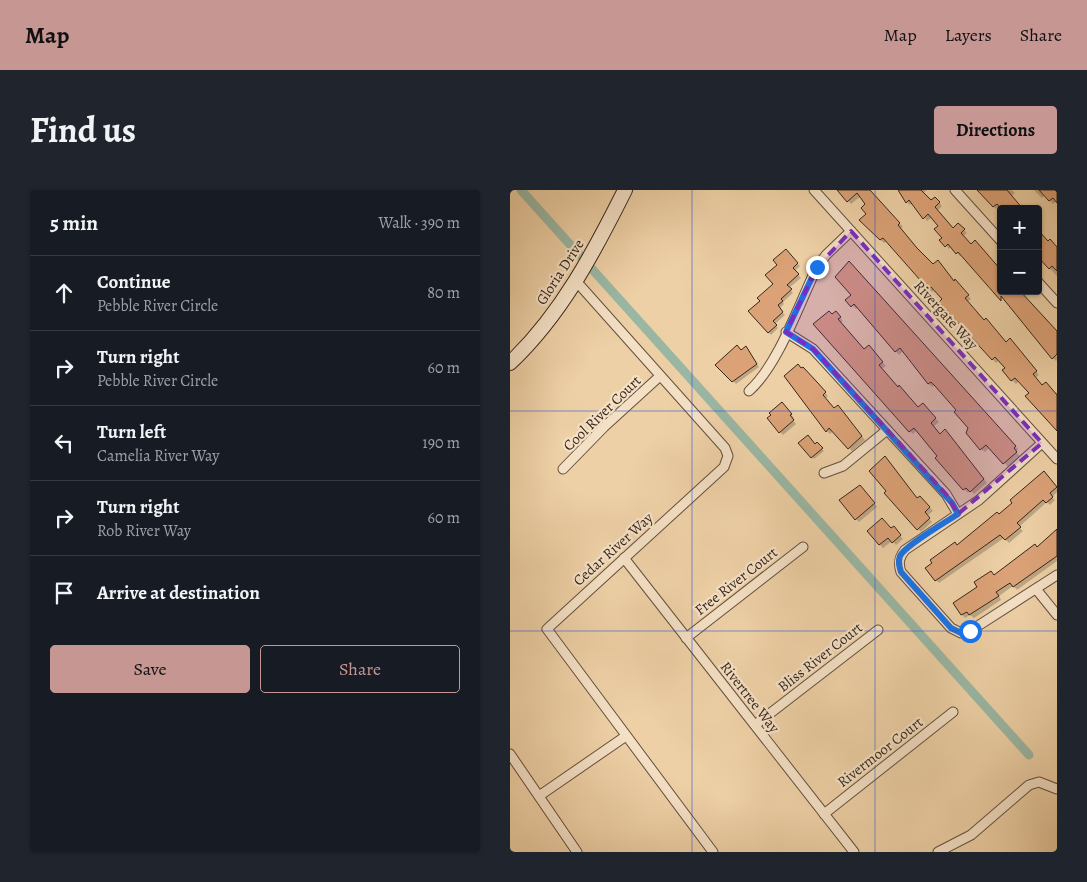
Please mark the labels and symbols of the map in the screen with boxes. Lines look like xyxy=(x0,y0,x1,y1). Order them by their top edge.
street label: Gloria Drive xyxy=(531,235,589,309)
route end xyxy=(806,256,829,279)
street label: Rivergate Way xyxy=(909,276,983,354)
street label: Cool River Court xyxy=(559,371,645,455)
street label: Cedar River Way xyxy=(569,508,657,590)
street label: Free River Court xyxy=(690,542,782,620)
street label: Bliss River Court xyxy=(774,618,867,696)
route start xyxy=(959,620,982,643)
street label: Rivertree Way xyxy=(716,657,784,737)
street label: Rivermoor Court xyxy=(833,712,927,792)

